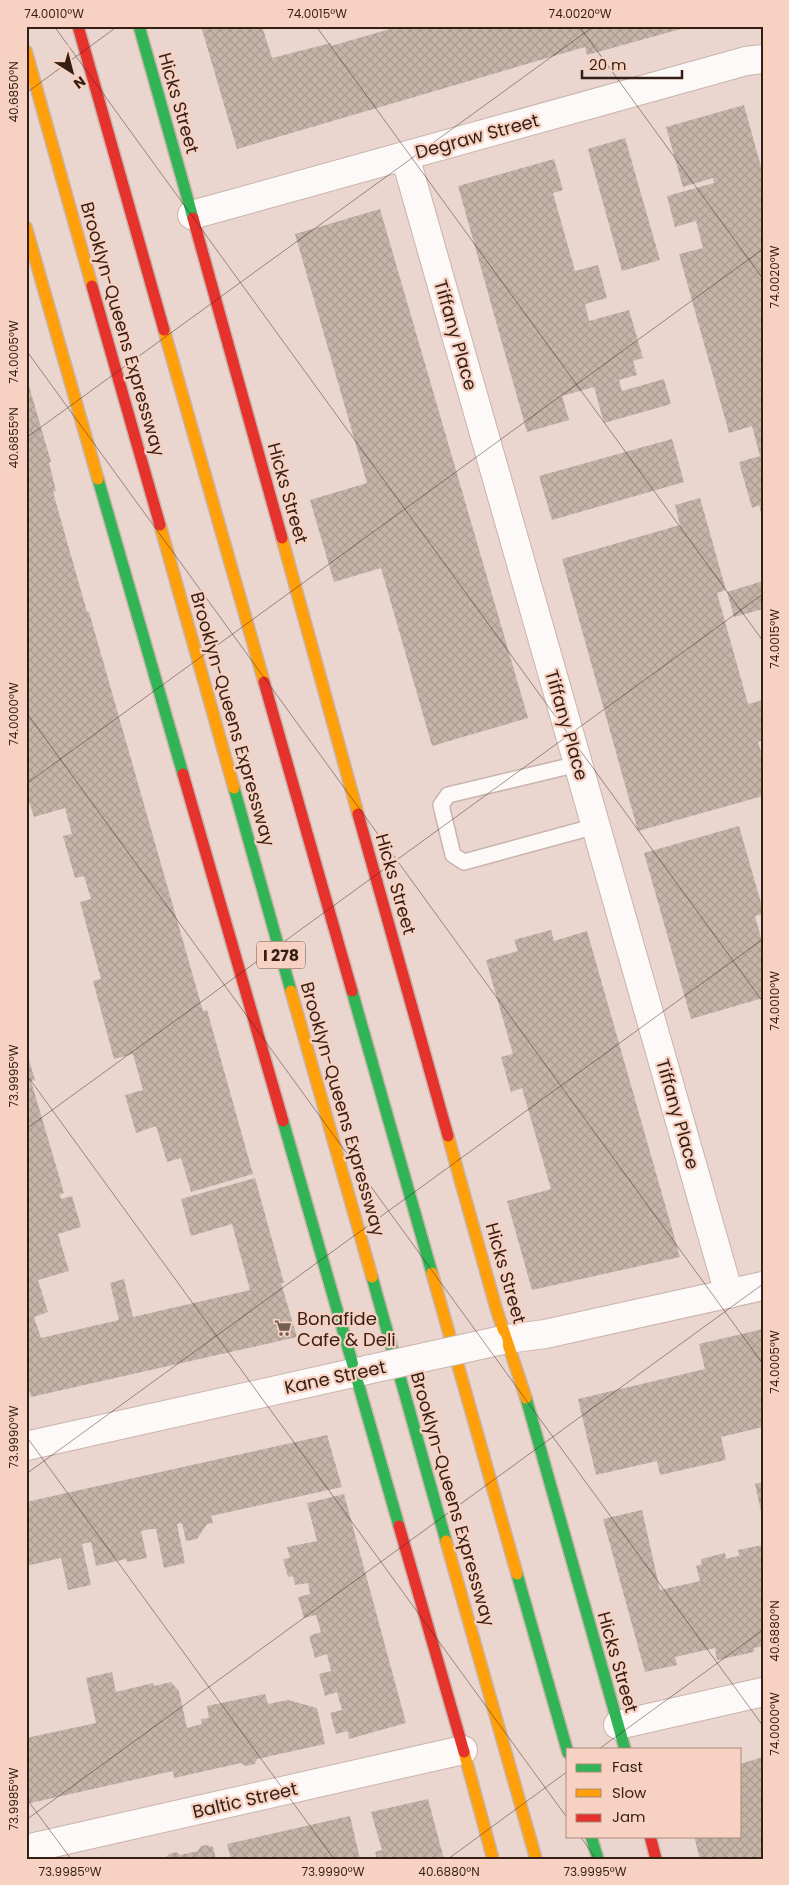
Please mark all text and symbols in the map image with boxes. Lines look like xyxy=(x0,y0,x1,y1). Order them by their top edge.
text: 74.0010°W xyxy=(24,5,84,22)
text: 74.0015°W xyxy=(287,5,347,22)
text: 74.0020°W xyxy=(549,5,612,22)
north arrow xyxy=(48,48,98,98)
scale bar xyxy=(582,48,682,80)
street label: Hicks Street xyxy=(153,50,205,156)
text: 20 m xyxy=(589,54,627,75)
text: 40.6850°N xyxy=(5,61,22,123)
text: N xyxy=(70,71,90,94)
street label: Degraw Street xyxy=(412,107,542,165)
street label: Brooklyn-Queens Expressway xyxy=(75,199,171,459)
text: 74.0020°W xyxy=(766,245,783,308)
street label: Tiffany Place xyxy=(428,277,484,393)
text: 74.0005°W xyxy=(5,320,22,384)
text: 40.6855°N xyxy=(5,407,22,469)
street label: Hicks Street xyxy=(262,440,314,546)
street label: Brooklyn-Queens Expressway xyxy=(185,589,281,849)
text: 74.0015°W xyxy=(766,609,783,669)
street label: Tiffany Place xyxy=(539,667,595,783)
text: 74.0000°W xyxy=(5,682,22,746)
street label: Hicks Street xyxy=(370,831,422,937)
road number: I 278 xyxy=(257,942,305,968)
text: 74.0010°W xyxy=(766,971,783,1031)
street label: Brooklyn-Queens Expressway xyxy=(295,979,391,1239)
text: 73.9995°W xyxy=(5,1044,22,1108)
street label: Tiffany Place xyxy=(650,1056,706,1172)
street label: Hicks Street xyxy=(480,1220,532,1326)
place label: Bonafide Cafe & Deli xyxy=(297,1306,396,1352)
supermarket icon: Bonafide Cafe & Deli xyxy=(273,1318,293,1338)
text: 74.0005°W xyxy=(766,1330,783,1394)
street label: Kane Street xyxy=(282,1354,388,1400)
street label: Brooklyn-Queens Expressway xyxy=(405,1369,501,1629)
text: 73.9990°W xyxy=(5,1405,22,1469)
text: 40.6880°N xyxy=(766,1600,783,1662)
street label: Hicks Street xyxy=(592,1609,644,1715)
text: 74.0000°W xyxy=(766,1692,783,1756)
legend xyxy=(566,1748,742,1838)
text: Fast xyxy=(612,1756,643,1777)
text: 73.9985°W xyxy=(5,1767,22,1831)
street label: Baltic Street xyxy=(190,1776,300,1824)
text: Slow xyxy=(612,1782,647,1803)
text: Jam xyxy=(612,1806,646,1827)
text: 73.9985°W xyxy=(38,1863,102,1880)
text: 73.9990°W xyxy=(302,1863,365,1880)
text: 40.6880°N xyxy=(418,1863,480,1880)
text: 73.9995°W xyxy=(564,1863,627,1880)

